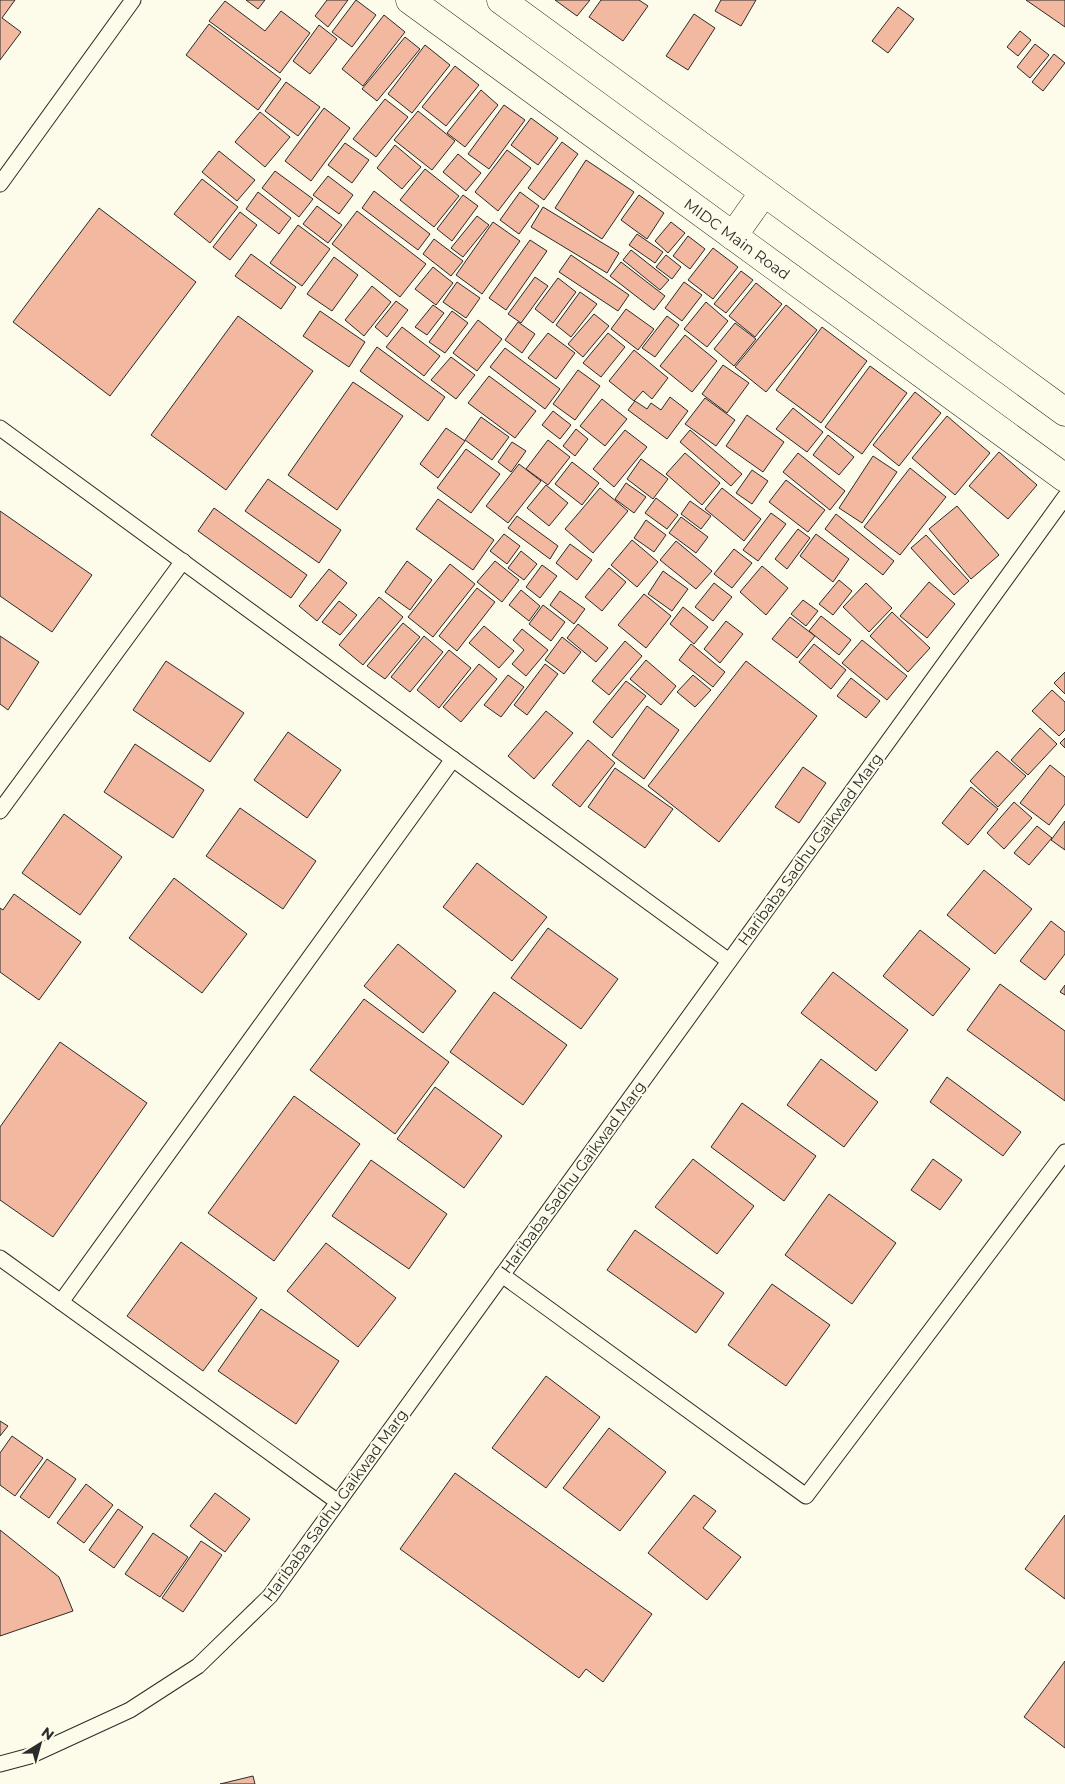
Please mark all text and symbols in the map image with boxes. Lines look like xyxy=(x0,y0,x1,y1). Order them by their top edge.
street label: MIDC Main Road xyxy=(680,194,794,284)
street label: Haribaba Sadhu Gaikwad Marg xyxy=(734,749,886,949)
street label: Haribaba Sadhu Gaikwad Marg xyxy=(497,1077,649,1277)
street label: Haribaba Sadhu Gaikwad Marg xyxy=(259,1405,411,1605)
north arrow xyxy=(15,1719,65,1769)
text: N xyxy=(38,1723,58,1744)

